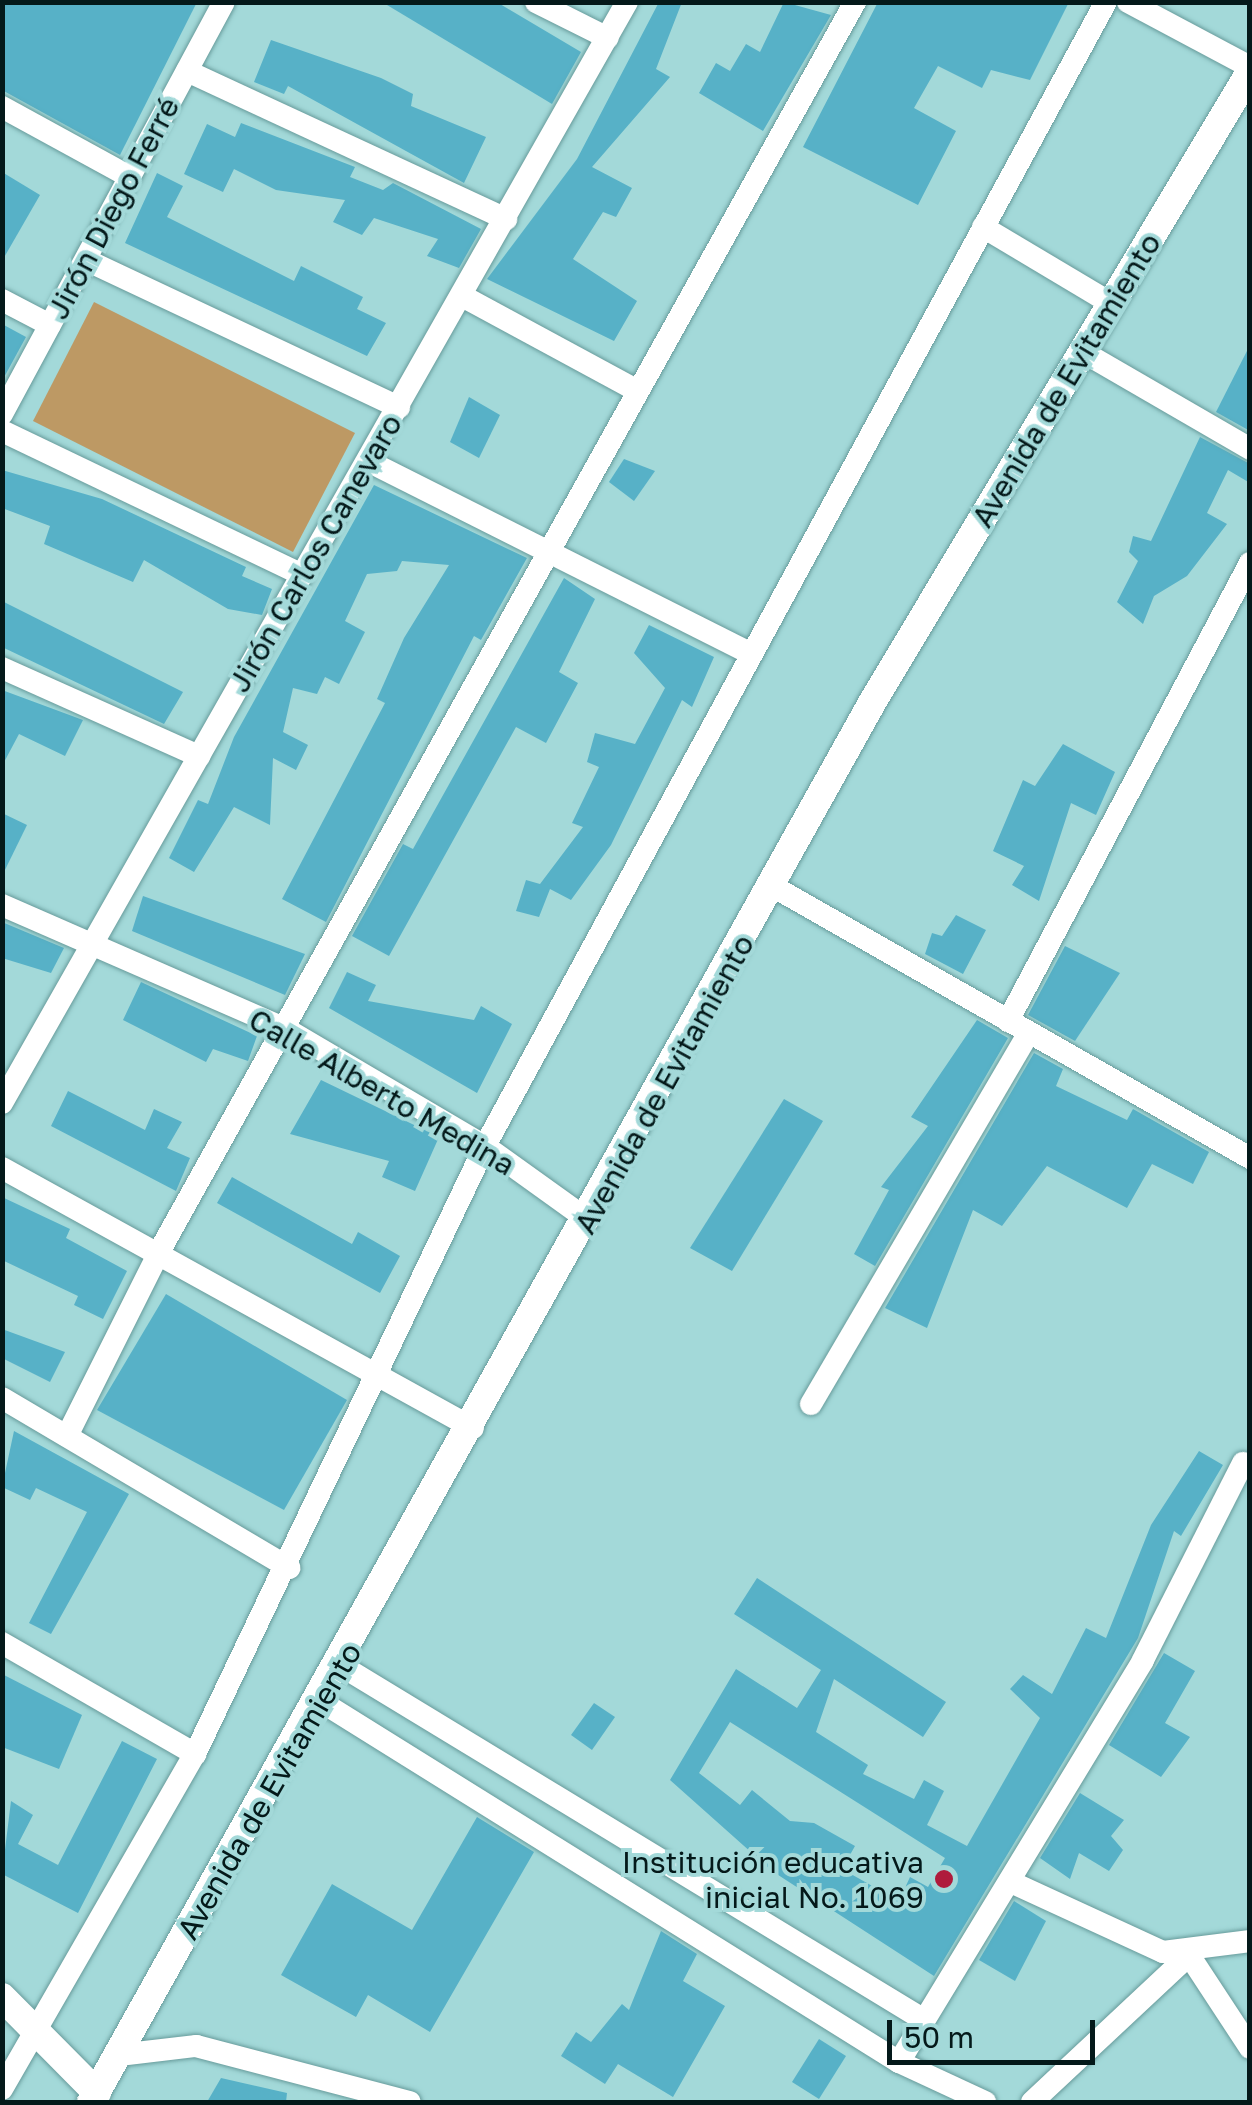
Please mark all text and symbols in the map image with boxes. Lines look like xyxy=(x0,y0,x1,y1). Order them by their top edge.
street label: Jirón Diego Ferré xyxy=(39,91,187,325)
street label: Avenida de Evitamiento xyxy=(964,226,1168,534)
street label: Jirón Carlos Canevaro xyxy=(221,408,409,698)
street label: Avenida de Evitamiento xyxy=(567,928,761,1240)
street label: Calle Alberto Medina xyxy=(243,1001,521,1183)
street label: Avenida de Evitamiento xyxy=(169,1636,369,1946)
place label: Institución educativa inicial No. 1069 xyxy=(622,1844,924,1914)
marker: Institución educativa inicial No. 1069 xyxy=(933,1868,955,1890)
scale bar xyxy=(892,2000,1100,2062)
text: 50 m xyxy=(904,2019,974,2055)

